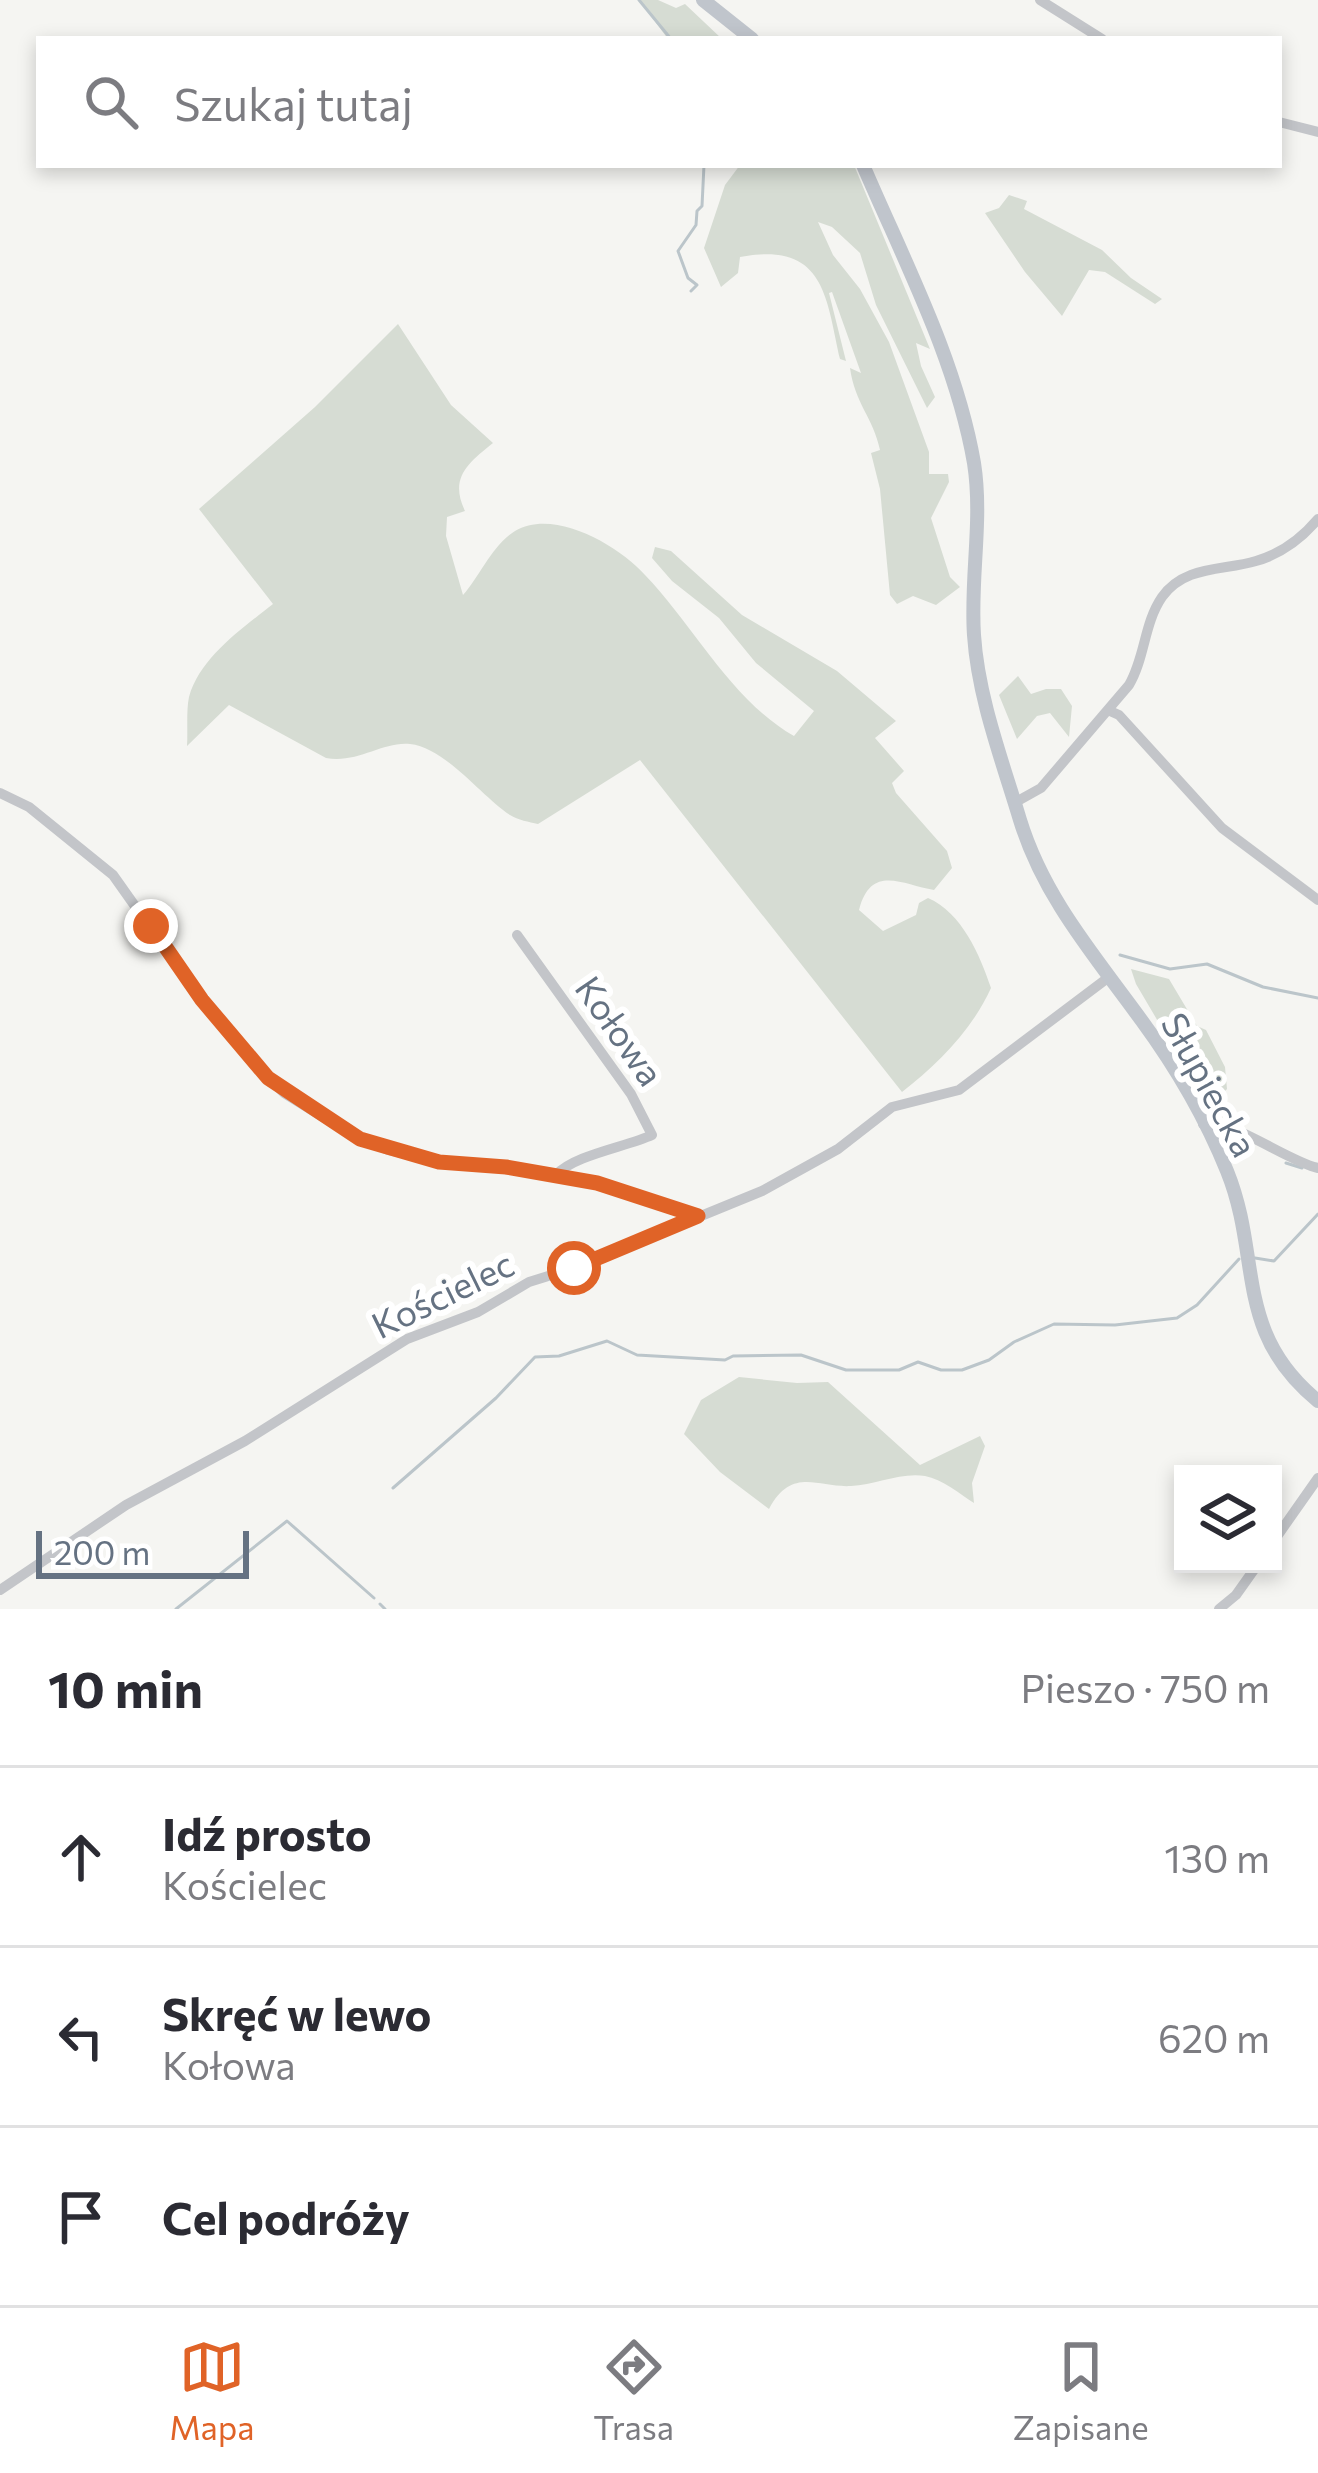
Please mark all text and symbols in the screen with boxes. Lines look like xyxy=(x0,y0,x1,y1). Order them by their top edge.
search box xyxy=(36,36,1282,168)
icon: search xyxy=(78,69,144,135)
text: Szukaj tutaj xyxy=(174,75,413,130)
route end xyxy=(124,899,178,953)
street label: Kołowa xyxy=(568,967,674,1093)
street label: Słupiecka xyxy=(1154,1004,1268,1164)
street label: Kościelec xyxy=(364,1240,520,1346)
route start xyxy=(547,1241,601,1295)
map controls xyxy=(1174,1465,1282,1573)
button: layers xyxy=(1174,1465,1282,1573)
scale bar xyxy=(36,1525,249,1578)
text: 200 m xyxy=(54,1531,150,1572)
text: 10 min xyxy=(48,1656,203,1719)
text: Pieszo · 750 m xyxy=(1021,1663,1270,1711)
text: Idź prosto xyxy=(162,1805,372,1860)
icon: ahead xyxy=(48,1824,114,1890)
text: 130 m xyxy=(1164,1833,1270,1881)
text: Kościelec xyxy=(162,1860,327,1908)
text: Skręć w lewo xyxy=(162,1985,431,2040)
icon: left xyxy=(48,2004,114,2070)
text: 620 m xyxy=(1158,2013,1270,2061)
text: Kołowa xyxy=(162,2040,296,2088)
icon: arrive xyxy=(48,2184,114,2250)
text: Cel podróży xyxy=(162,2189,410,2244)
tab: Mapa xyxy=(169,2334,255,2447)
tab: Trasa xyxy=(593,2334,674,2447)
tab: Zapisane xyxy=(1013,2334,1149,2447)

